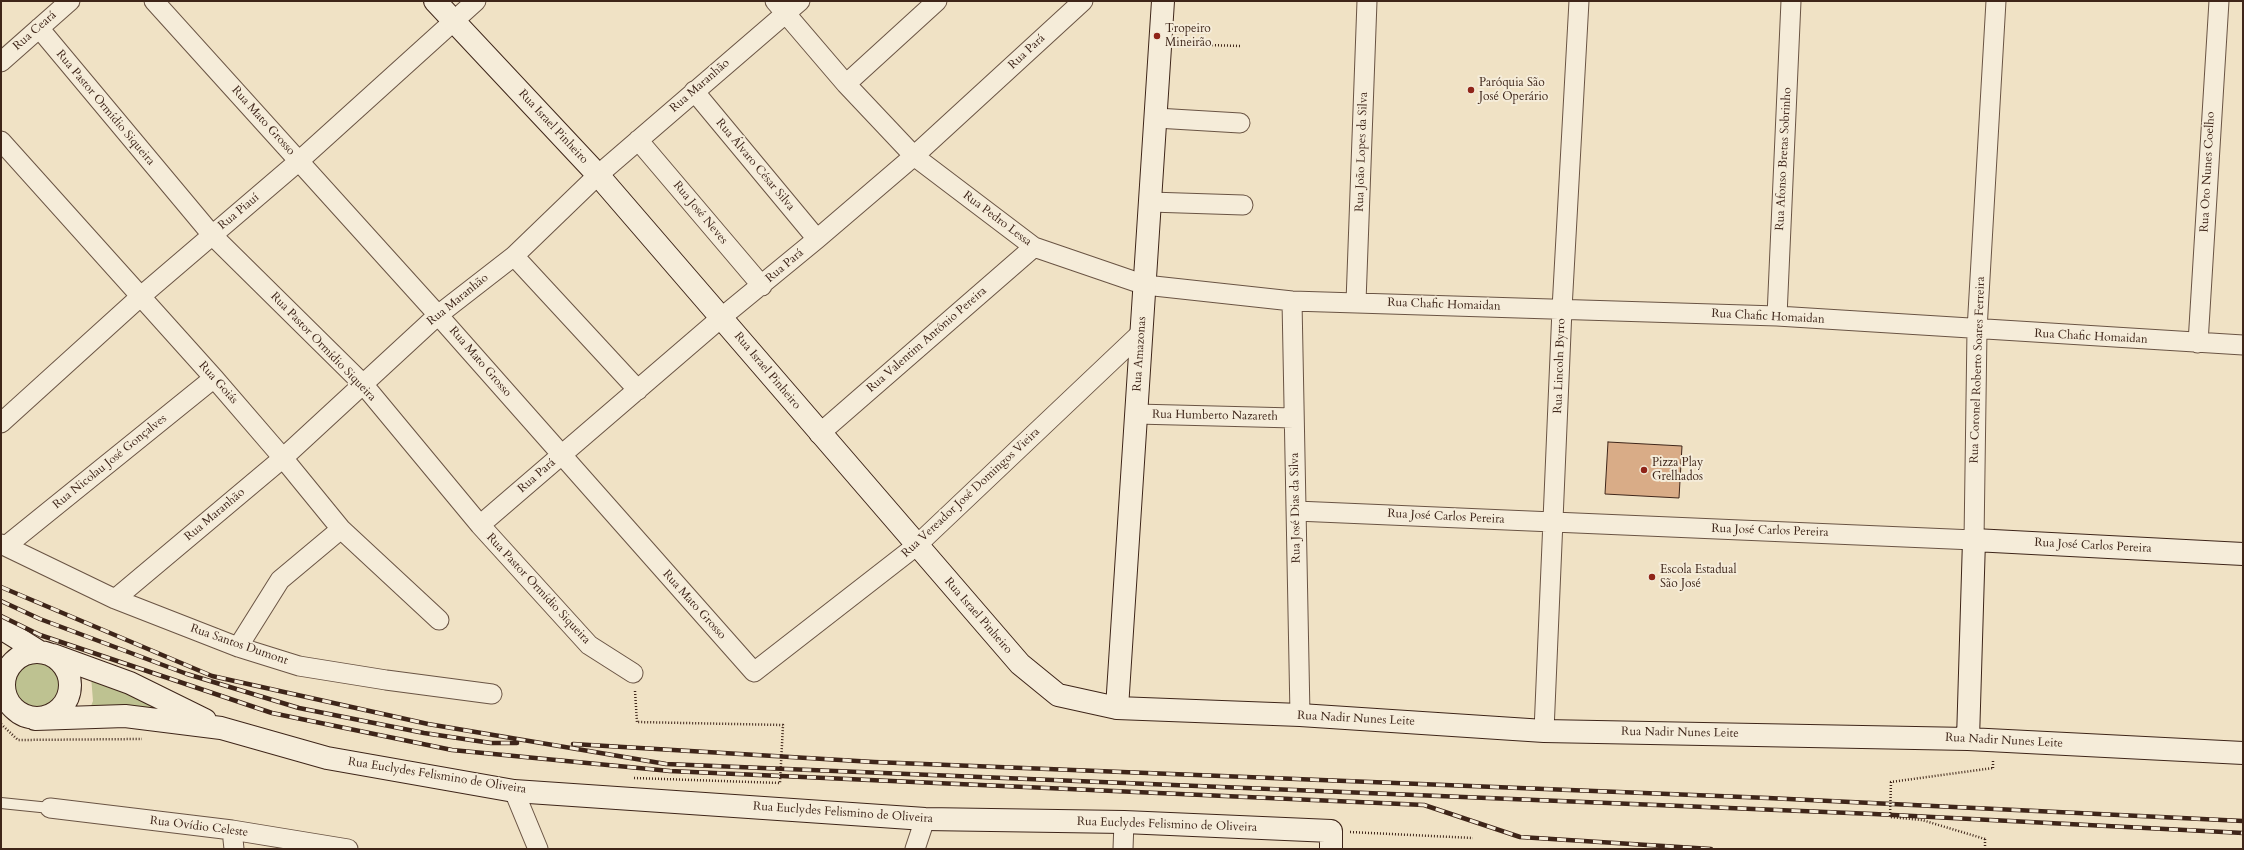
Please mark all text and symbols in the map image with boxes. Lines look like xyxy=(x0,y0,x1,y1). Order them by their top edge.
street label: Rua Ceará xyxy=(10,8,60,54)
place label: Tropeiro Mineirão xyxy=(1165,22,1211,50)
street label: Rua Pará xyxy=(1006,31,1048,73)
marker: Tropeiro Mineirão xyxy=(1152,31,1162,41)
street label: Rua Pastor Ormídio Siqueira xyxy=(53,47,157,169)
street label: Rua Maranhão xyxy=(667,56,733,116)
place label: Paróquia São José Operário xyxy=(1479,76,1548,104)
street label: Rua Mato Grosso xyxy=(228,83,298,159)
marker: Paróquia São José Operário xyxy=(1466,85,1476,95)
street label: Rua Israel Pinheiro xyxy=(515,87,591,167)
street label: Rua Afonso Bretas Sobrinho xyxy=(1773,87,1795,231)
street label: Rua João Lopes da Silva xyxy=(1353,92,1371,212)
street label: Rua Oto Nunes Coelho xyxy=(2198,111,2218,233)
street label: Rua Álvaro César Silva xyxy=(712,116,798,214)
street label: Rua José Neves xyxy=(669,179,731,247)
street label: Rua Pedro Lessa xyxy=(960,189,1034,249)
street label: Rua Piauí xyxy=(216,191,262,233)
street label: Rua Pará xyxy=(763,246,807,286)
street label: Rua Maranhão xyxy=(425,271,491,329)
street label: Rua Coronel Roberto Soares Ferreira xyxy=(1968,276,1988,464)
street label: Rua Valentim Antônio Pereira xyxy=(864,284,990,396)
street label: Rua Pastor Ormídio Siqueira xyxy=(267,289,379,405)
street label: Rua Chafic Homaidan xyxy=(1387,296,1501,314)
street label: Rua Chafic Homaidan xyxy=(1711,307,1825,327)
street label: Rua Amazonas xyxy=(1130,316,1150,392)
street label: Rua Lincoln Byrro xyxy=(1551,318,1569,414)
street label: Rua Mato Grosso xyxy=(446,324,514,400)
street label: Rua Chafic Homaidan xyxy=(2034,327,2148,347)
street label: Rua Israel Pinheiro xyxy=(731,329,803,413)
street label: Rua Goiás xyxy=(195,359,241,407)
street label: Rua Humberto Nazareth xyxy=(1152,408,1278,424)
street label: Rua Nicolau José Gonçalves xyxy=(50,412,170,512)
street label: Rua Vereador José Domingos Vieira xyxy=(899,425,1043,561)
street label: Rua José Dias da Silva xyxy=(1288,453,1304,563)
street label: Rua Pará xyxy=(515,456,559,496)
place label: Pizza Play Grelhados xyxy=(1652,456,1703,484)
marker: Pizza Play Grelhados xyxy=(1639,465,1649,475)
street label: Rua Maranhão xyxy=(182,486,248,544)
street label: Rua José Carlos Pereira xyxy=(1387,507,1505,527)
street label: Rua José Carlos Pereira xyxy=(1711,522,1829,540)
street label: Rua Pastor Ormídio Siqueira xyxy=(483,531,593,647)
street label: Rua José Carlos Pereira xyxy=(2034,536,2152,556)
place label: Escola Estadual São José xyxy=(1660,563,1736,591)
street label: Rua Mato Grosso xyxy=(659,567,729,643)
marker: Escola Estadual São José xyxy=(1647,572,1657,582)
street label: Rua Israel Pinheiro xyxy=(941,575,1015,657)
street label: Rua Santos Dumont xyxy=(188,622,290,668)
street label: Rua Nadir Nunes Leite xyxy=(1297,709,1415,729)
street label: Rua Nadir Nunes Leite xyxy=(1621,725,1739,741)
street label: Rua Nadir Nunes Leite xyxy=(1945,731,2063,751)
street label: Rua Euclydes Felismino de Oliveira xyxy=(347,755,527,797)
street label: Rua Euclydes Felismino de Oliveira xyxy=(753,800,933,826)
street label: Rua Ovídio Celeste xyxy=(149,814,249,840)
street label: Rua Euclydes Felismino de Oliveira xyxy=(1077,815,1257,835)

